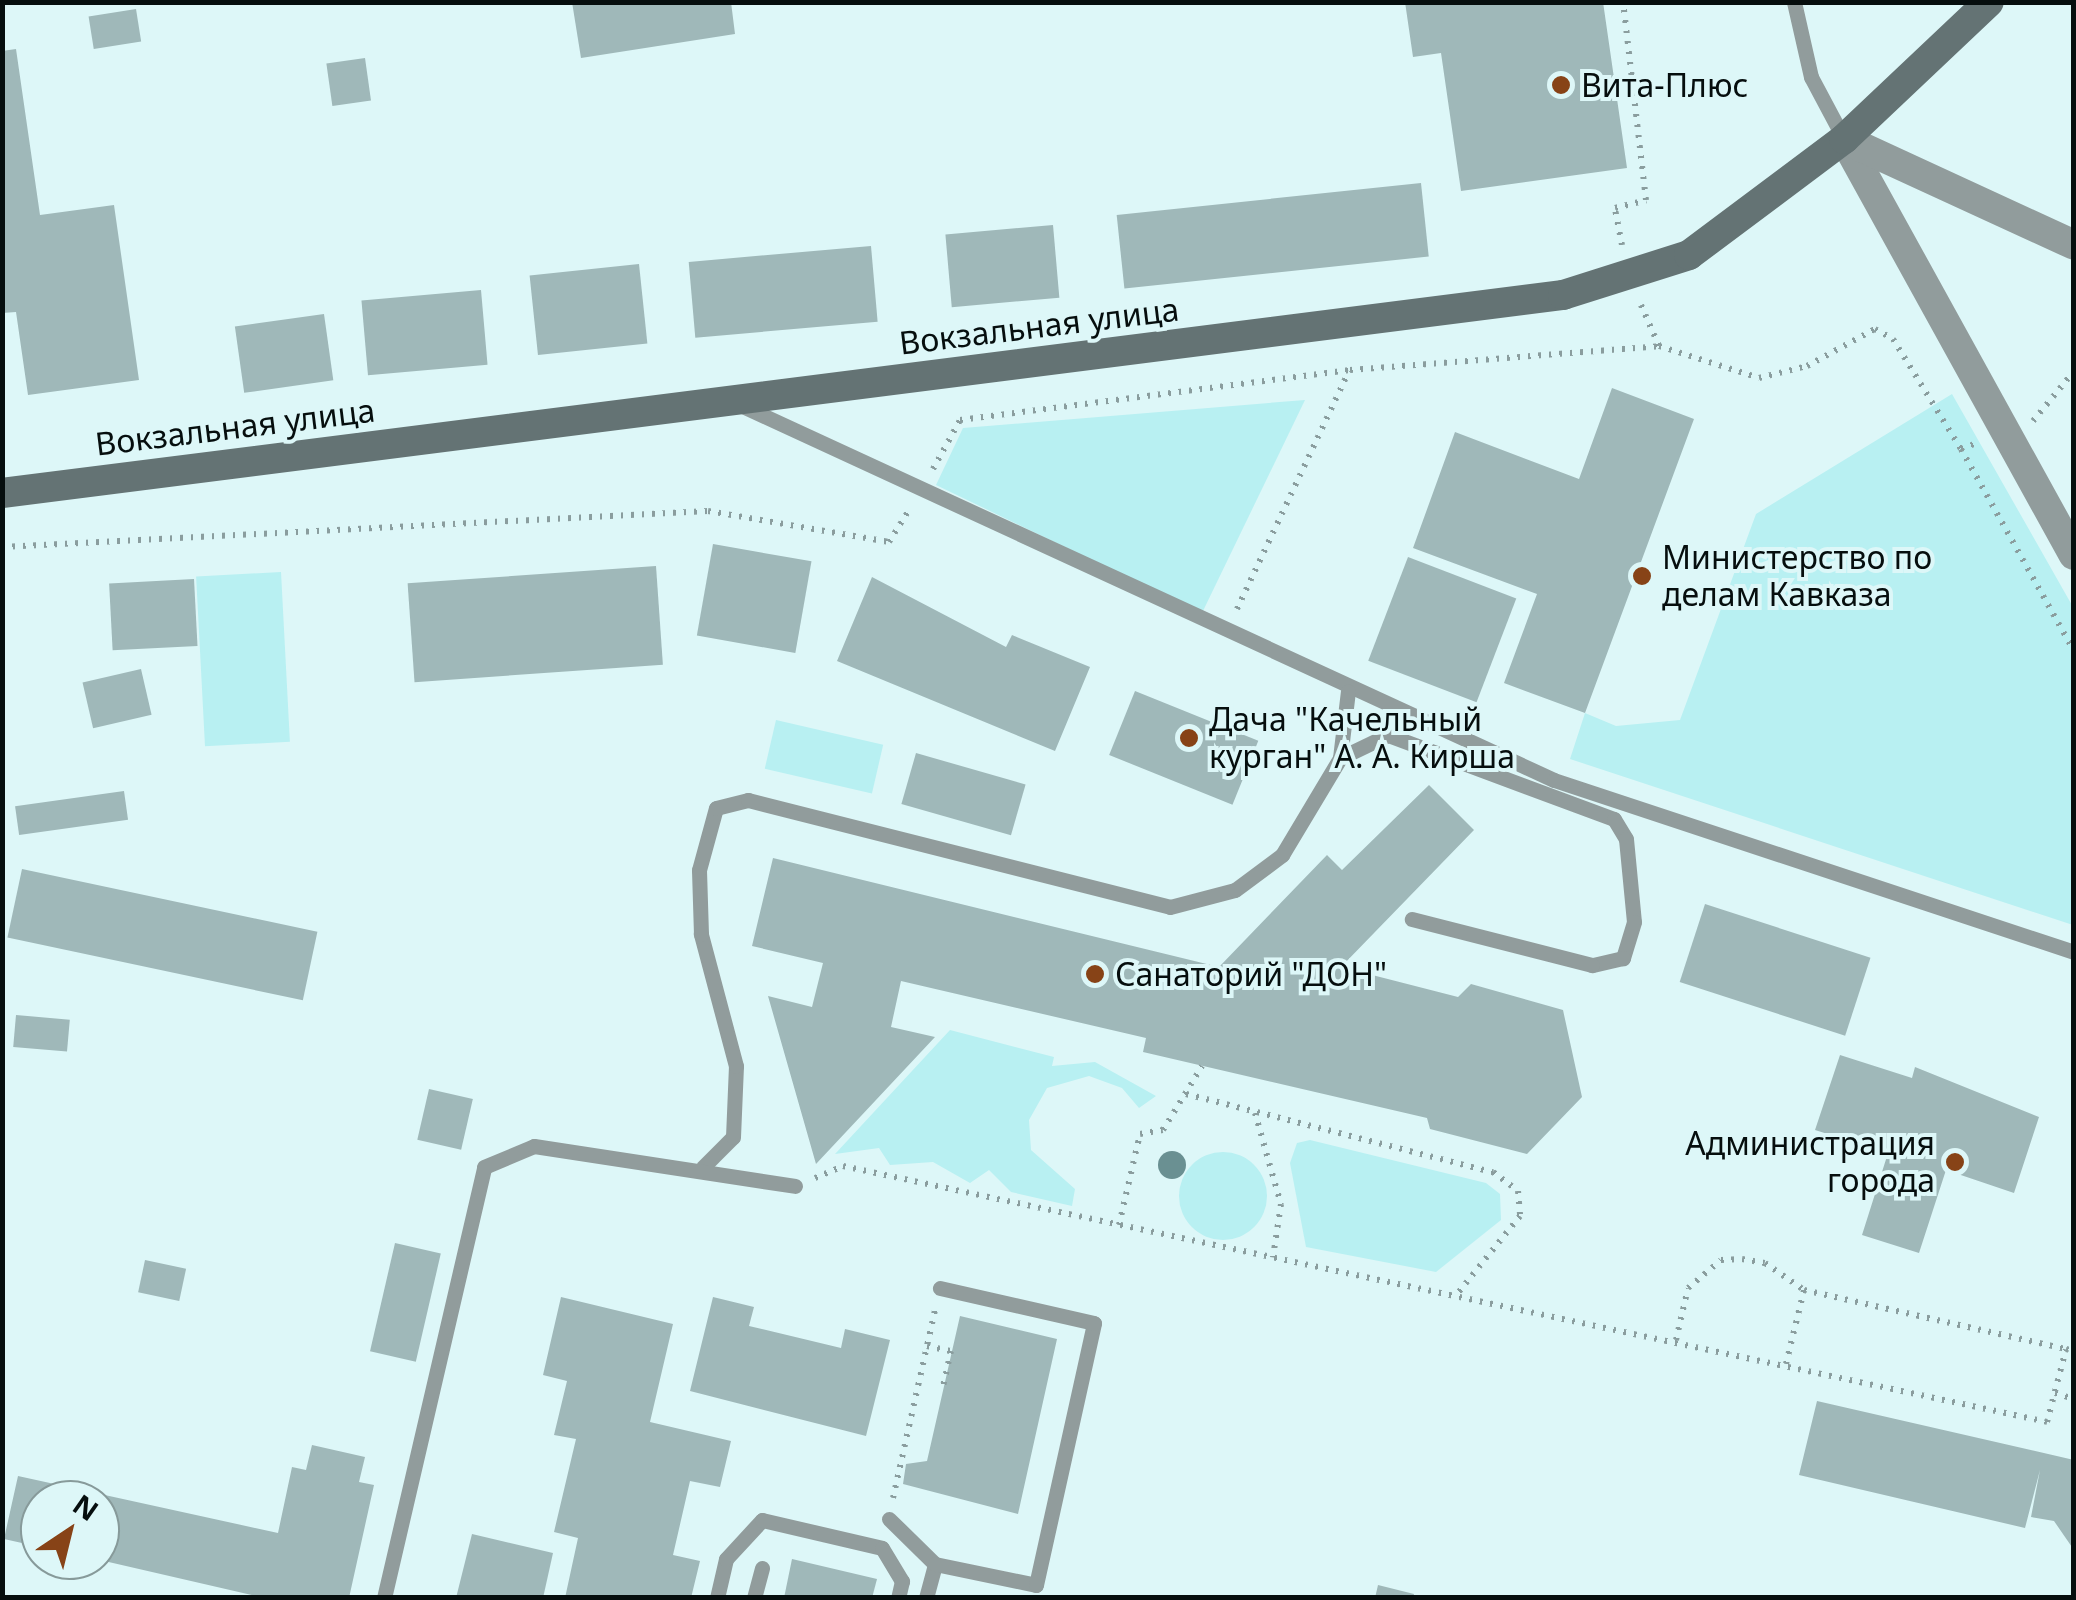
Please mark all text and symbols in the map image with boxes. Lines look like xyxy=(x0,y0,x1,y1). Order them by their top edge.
place label: Вита-Плюс xyxy=(1581,66,1748,104)
marker: Вита-Плюс xyxy=(1550,74,1572,96)
street label: Вокзальная улица xyxy=(897,290,1181,362)
street label: Вокзальная улица xyxy=(93,391,377,463)
place label: Министерство по делам Кавказа xyxy=(1662,539,1932,614)
marker: Министерство по делам Кавказа xyxy=(1631,565,1653,587)
place label: Дача "Качельный курган" А. А. Кирша xyxy=(1209,701,1515,776)
marker: Дача "Качельный курган" А. А. Кирша xyxy=(1178,727,1200,749)
place label: Санаторий "ДОН" xyxy=(1115,955,1387,993)
marker: Санаторий "ДОН" xyxy=(1084,963,1106,985)
place label: Администрация города xyxy=(1685,1125,1935,1200)
marker: Администрация города xyxy=(1944,1151,1966,1173)
north arrow xyxy=(20,1480,120,1580)
text: N xyxy=(66,1485,106,1529)

